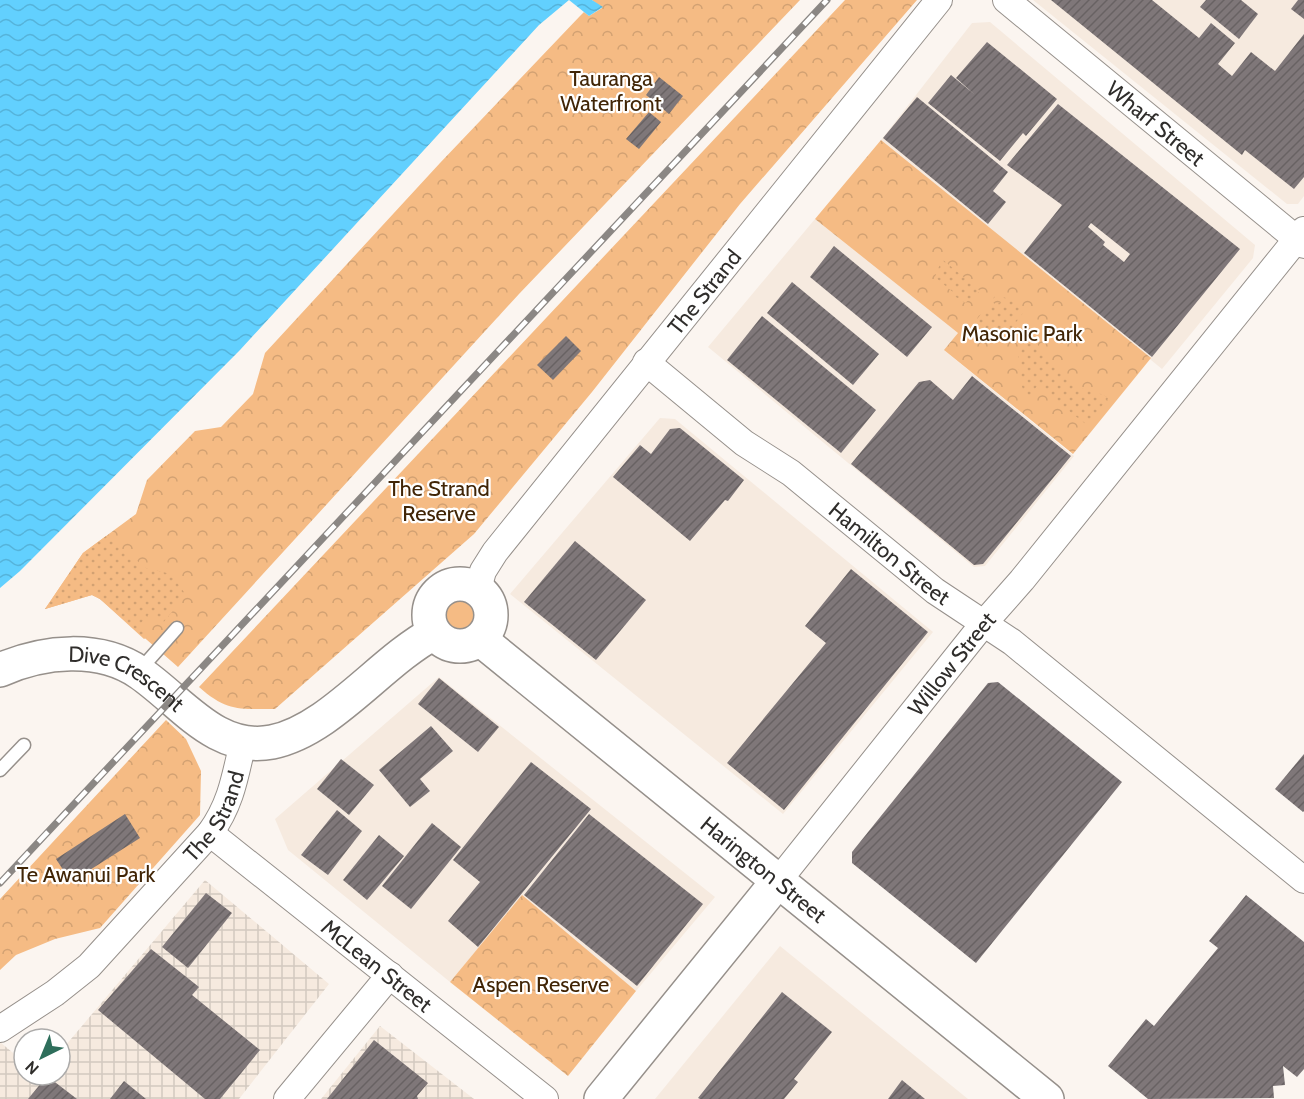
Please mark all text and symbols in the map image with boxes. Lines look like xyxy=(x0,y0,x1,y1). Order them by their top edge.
park label: Tauranga Waterfront xyxy=(560,65,662,117)
street label: Wharf Street xyxy=(1101,75,1211,172)
street label: The Strand xyxy=(662,244,747,340)
park label: Masonic Park xyxy=(961,320,1083,347)
park label: The Strand Reserve xyxy=(388,475,490,527)
street label: Hamilton Street xyxy=(823,497,955,611)
street label: Willow Street xyxy=(902,606,1002,721)
street label: Dive Crescent xyxy=(68,641,190,718)
street label: The Strand xyxy=(178,768,250,867)
street label: Harington Street xyxy=(695,811,832,929)
park label: Te Awanui Park xyxy=(17,861,155,888)
street label: McLean Street xyxy=(316,914,438,1018)
park label: Aspen Reserve xyxy=(473,971,609,998)
north arrow xyxy=(12,1027,72,1087)
text: N xyxy=(21,1057,43,1078)

